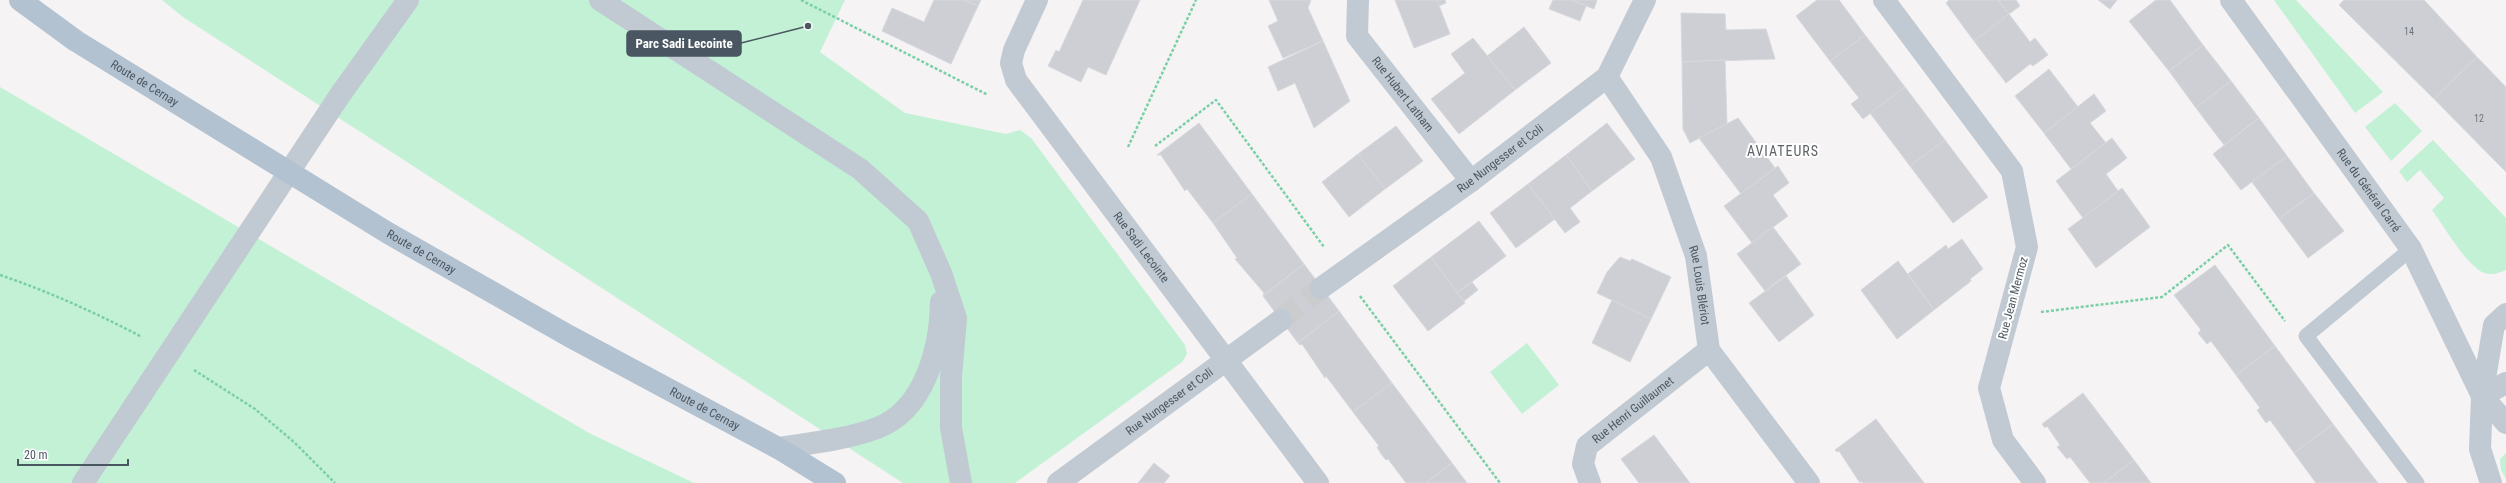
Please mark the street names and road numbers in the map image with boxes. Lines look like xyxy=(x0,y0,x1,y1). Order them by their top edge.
street label: Rue Hubert Latham xyxy=(1369,54,1436,134)
street label: Route de Cernay xyxy=(108,57,181,109)
street label: Rue Nungesser et Coli xyxy=(1454,121,1546,196)
street label: Rue du Général Carré xyxy=(2334,146,2404,235)
street label: Rue Sadi Lecointe xyxy=(1110,209,1173,286)
street label: Route de Cernay xyxy=(384,227,458,277)
street label: Rue Louis Blériot xyxy=(1686,244,1713,326)
street label: Rue Jean Mermoz xyxy=(1995,255,2031,341)
street label: Rue Nungesser et Coli xyxy=(1123,365,1216,438)
street label: Rue Henri Guillaumet xyxy=(1589,373,1677,446)
street label: Route de Cernay xyxy=(667,384,742,433)

